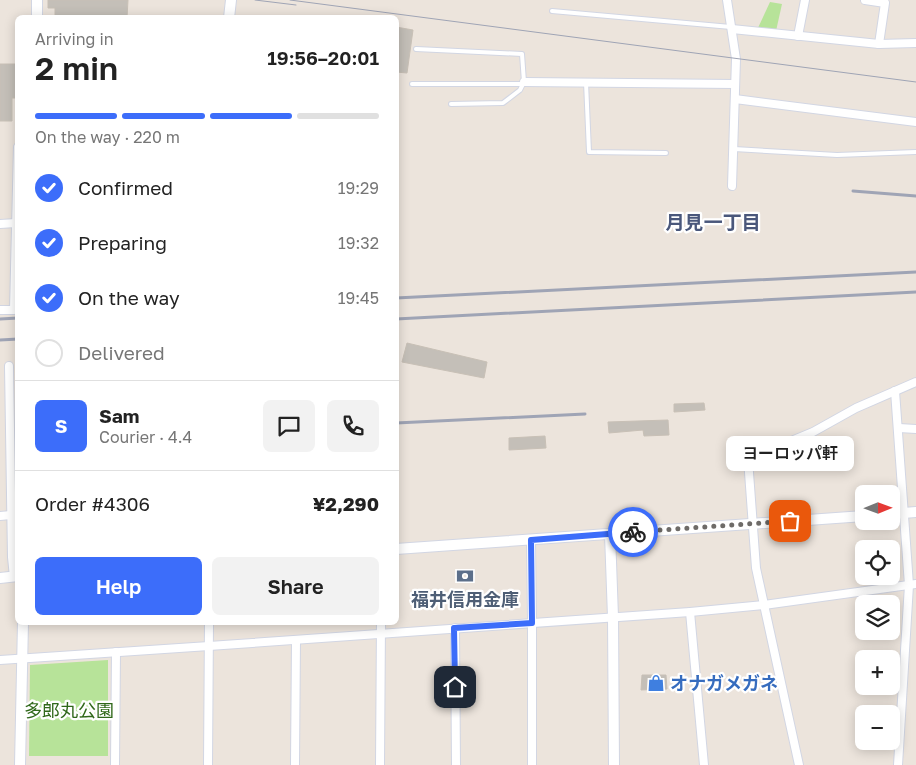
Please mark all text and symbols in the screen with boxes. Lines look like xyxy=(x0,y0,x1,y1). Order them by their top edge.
text: Arriving in xyxy=(35,29,114,49)
text: 19:56–20:01 xyxy=(267,46,379,69)
text: 2 min xyxy=(35,49,118,87)
text: On the way · 220 m xyxy=(35,127,180,147)
icon: check xyxy=(35,174,63,202)
text: Confirmed xyxy=(78,176,173,199)
text: 19:29 xyxy=(338,178,379,198)
district label: 月見一丁目 xyxy=(665,210,761,233)
icon: check xyxy=(35,229,63,257)
text: Preparing xyxy=(78,231,167,254)
text: 19:32 xyxy=(338,233,379,253)
icon: check xyxy=(35,284,63,312)
text: On the way xyxy=(78,286,180,309)
text: 19:45 xyxy=(338,288,379,308)
text: Delivered xyxy=(78,341,165,364)
button: chat xyxy=(263,400,315,452)
button: phone xyxy=(327,400,379,452)
text: Sam xyxy=(99,404,139,427)
text: S xyxy=(55,414,67,437)
text: Courier · 4.4 xyxy=(99,427,192,447)
callout: ヨーロッパ軒 xyxy=(726,436,854,471)
text: ヨーロッパ軒 xyxy=(742,443,838,463)
north arrow xyxy=(855,485,900,530)
map controls xyxy=(855,485,900,750)
text: Order #4306 xyxy=(35,492,150,515)
text: ¥2,290 xyxy=(313,492,379,515)
pin xyxy=(769,500,811,542)
courier xyxy=(608,507,658,557)
icon: bag xyxy=(776,507,804,535)
icon: bike xyxy=(619,518,647,546)
button: locate xyxy=(855,540,900,585)
button: Help xyxy=(35,557,202,615)
button: Share xyxy=(212,557,379,615)
bank icon: 福井信用金庫 xyxy=(455,566,475,586)
place label: 福井信用金庫 xyxy=(411,588,519,610)
button: layers xyxy=(855,595,900,640)
button: + xyxy=(855,650,900,695)
pin xyxy=(434,666,476,708)
place label: オナガメガネ xyxy=(670,672,778,694)
icon: home xyxy=(441,673,469,701)
shop icon: オナガメガネ xyxy=(646,673,666,693)
park label: 多郎丸公園 xyxy=(24,699,114,721)
button: − xyxy=(855,705,900,750)

